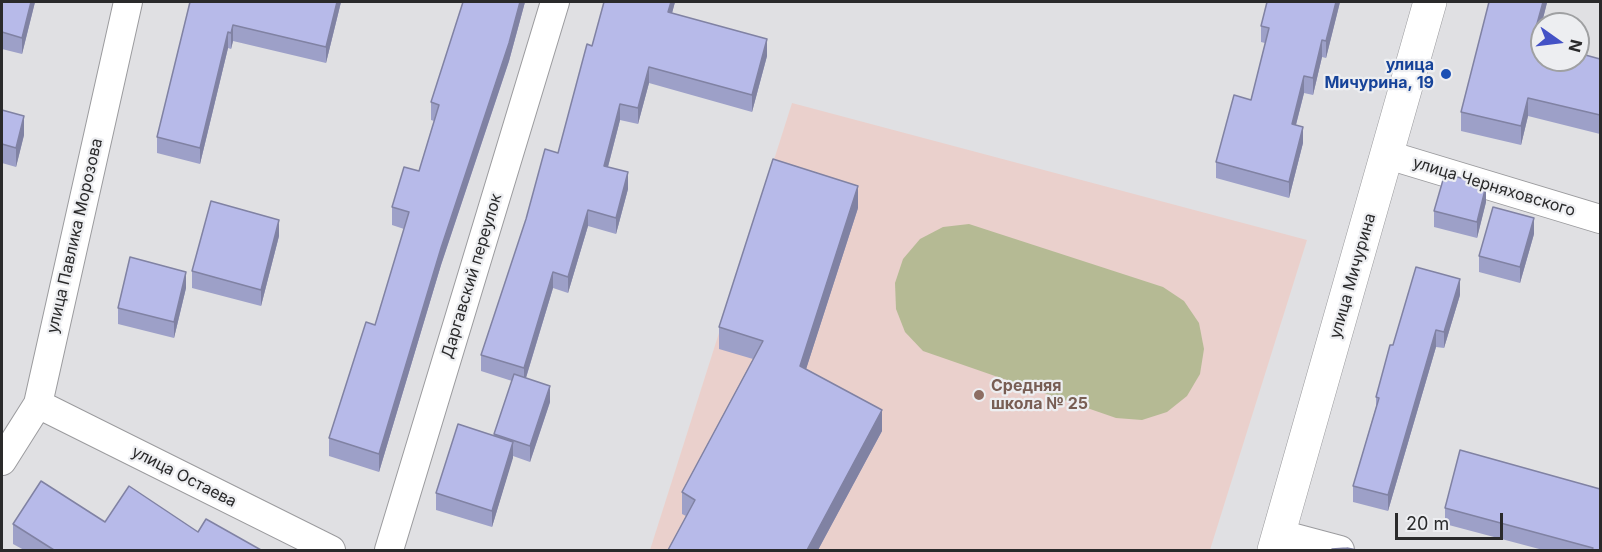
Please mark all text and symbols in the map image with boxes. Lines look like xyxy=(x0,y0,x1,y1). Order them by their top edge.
north arrow xyxy=(1530,12,1590,72)
text: N xyxy=(1564,38,1587,54)
place label: улица Мичурина, 19 xyxy=(1324,55,1434,93)
marker: улица Мичурина, 19 xyxy=(1439,67,1453,81)
street label: улица Павлика Морозова xyxy=(43,137,107,335)
street label: улица Черняховского xyxy=(1410,153,1578,221)
street label: Даргавский переулок xyxy=(438,191,506,361)
street label: улица Мичурина xyxy=(1326,211,1380,341)
place label: Средняя школа № 25 xyxy=(991,376,1088,414)
marker: Средняя школа № 25 xyxy=(972,388,986,402)
street label: улица Остаева xyxy=(128,442,240,512)
scale bar xyxy=(1398,501,1506,539)
text: 20 m xyxy=(1406,513,1449,534)

